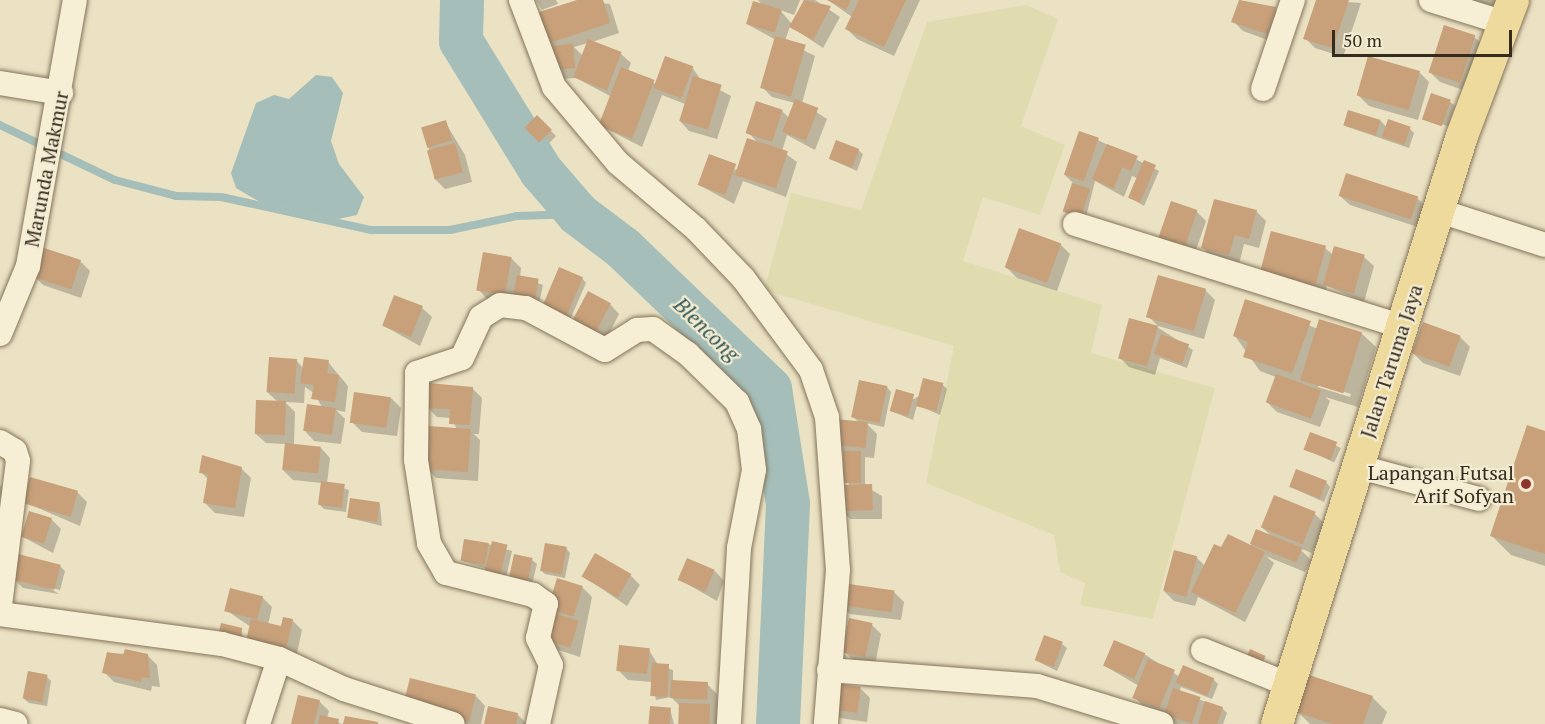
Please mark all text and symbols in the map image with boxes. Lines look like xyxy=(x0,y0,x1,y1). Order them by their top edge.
scale bar xyxy=(1335,18,1515,56)
text: 50 m xyxy=(1343,28,1382,52)
street label: Marunda Makmur xyxy=(19,89,73,249)
street label: Jalan Taruma Jaya xyxy=(1355,281,1427,441)
water label: Blencong xyxy=(669,292,745,366)
place label: Lapangan Futsal Arif Sofyan xyxy=(1368,460,1514,507)
marker: Lapangan Futsal Arif Sofyan xyxy=(1519,477,1533,491)

